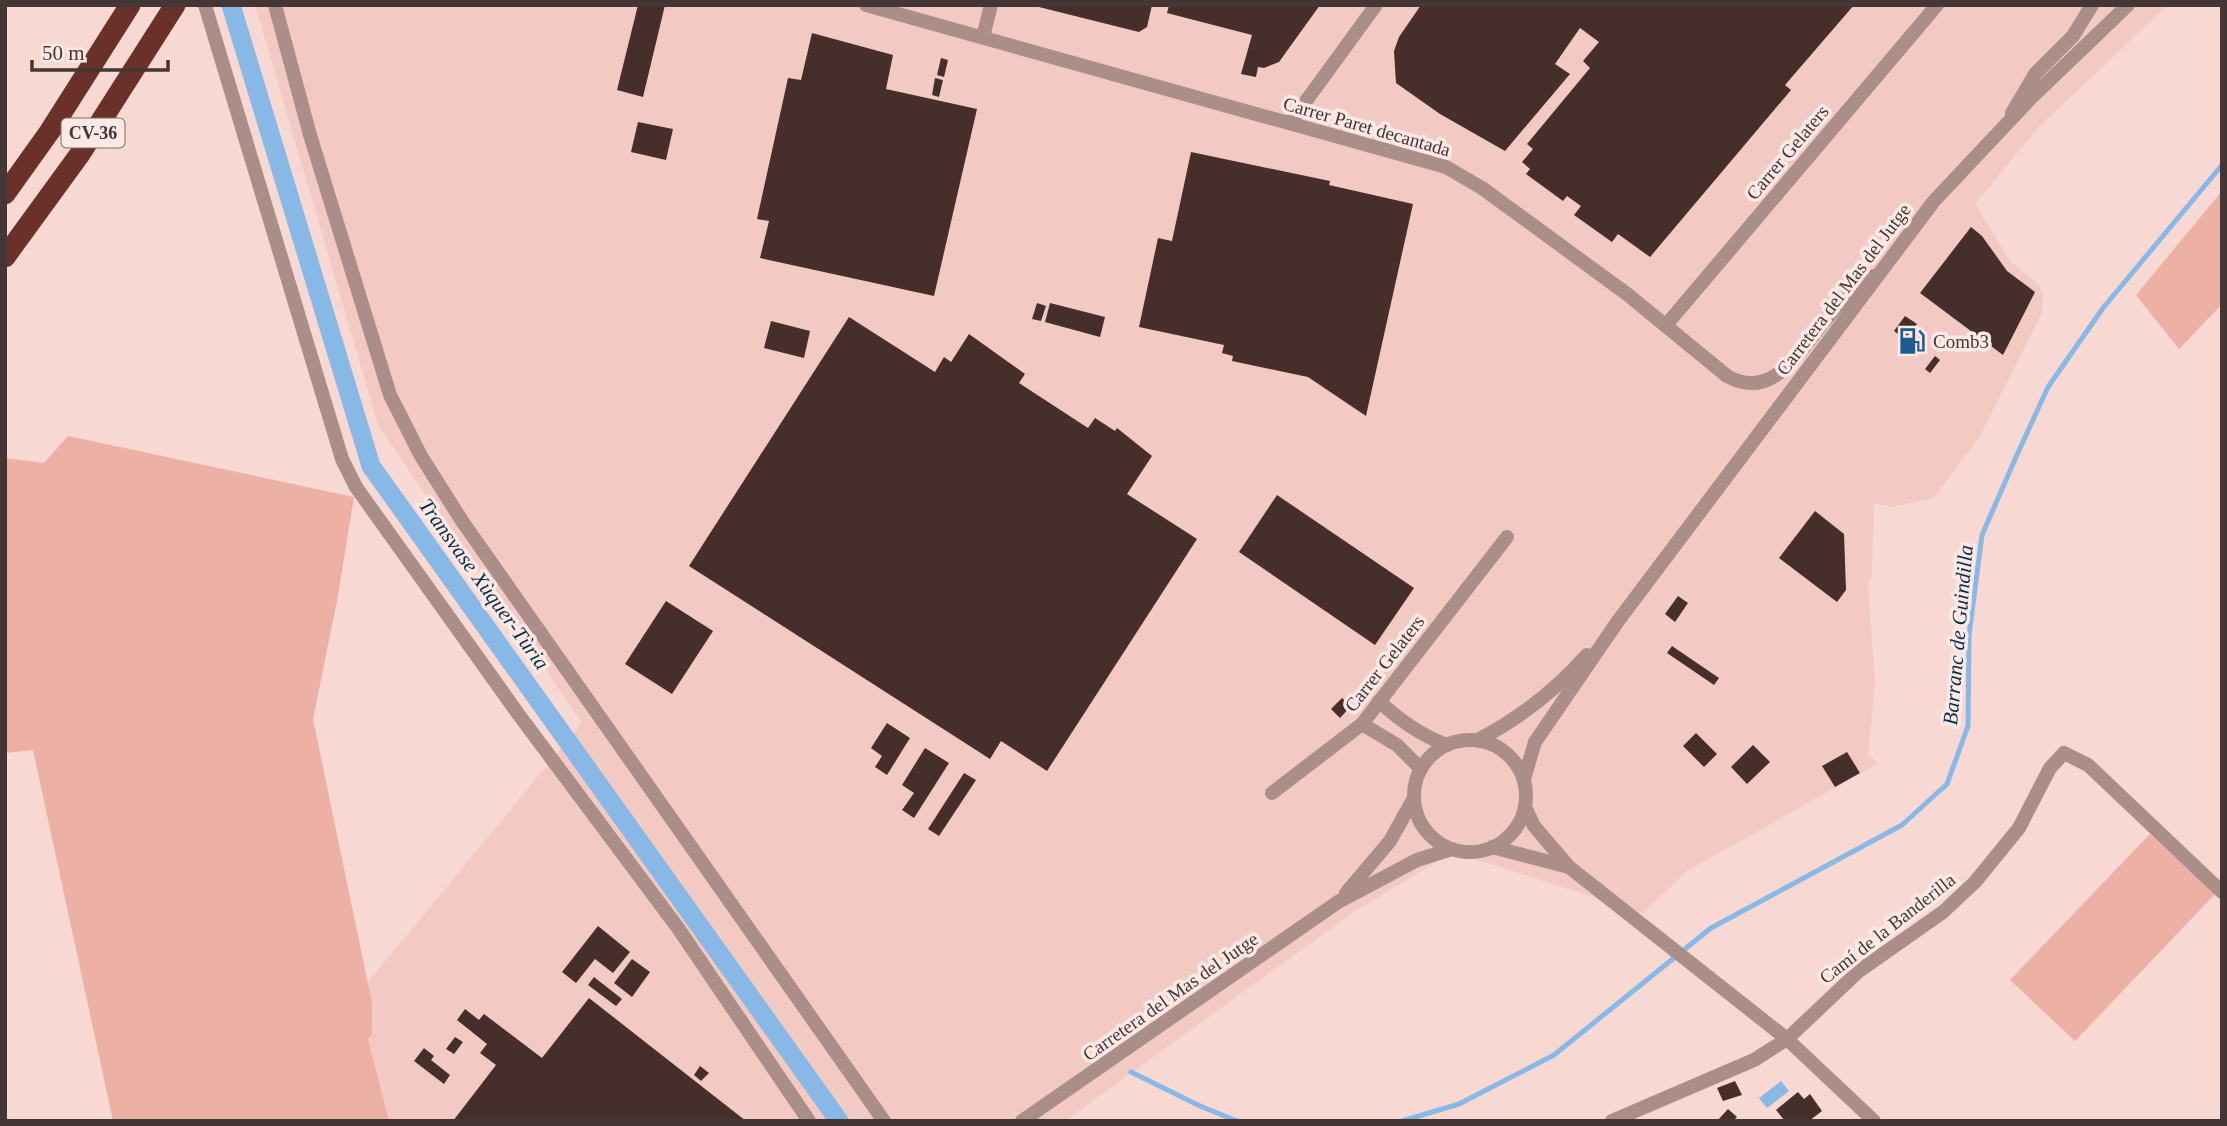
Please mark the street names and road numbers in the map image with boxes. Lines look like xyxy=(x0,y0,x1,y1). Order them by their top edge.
street label: Carrer Paret decantada xyxy=(1281,93,1453,161)
street label: Carrer Gelaters xyxy=(1742,101,1833,204)
road number: CV-36 xyxy=(62,118,124,148)
street label: Carretera del Mas del Jutge xyxy=(1772,200,1915,379)
street label: Carrer Gelaters xyxy=(1340,611,1429,716)
street label: Camí de la Banderilla xyxy=(1815,869,1960,988)
street label: Carretera del Mas del Jutge xyxy=(1079,928,1262,1065)

